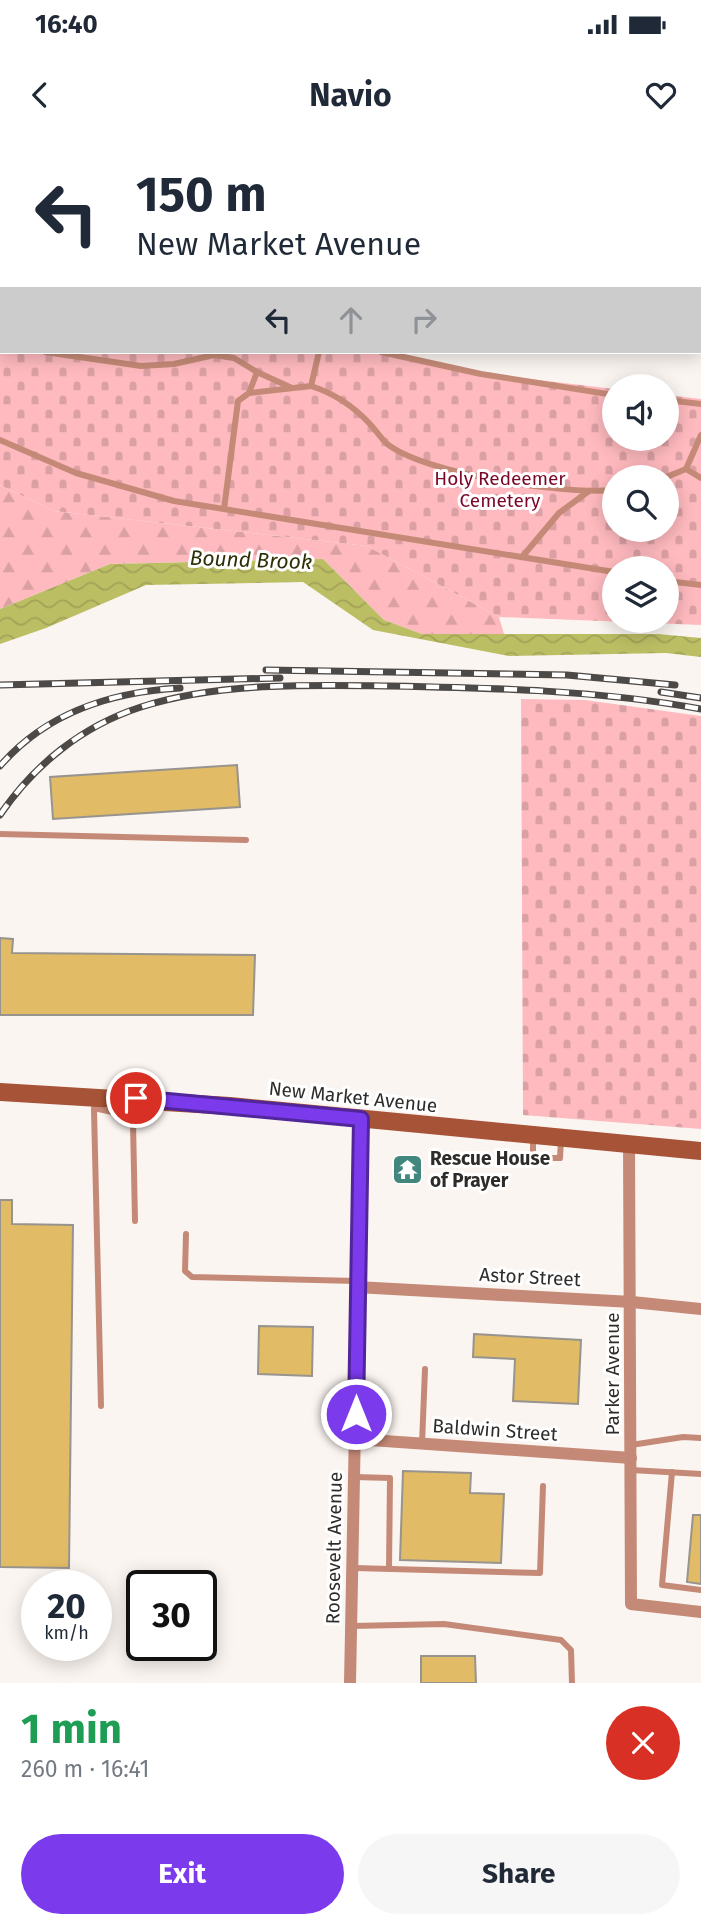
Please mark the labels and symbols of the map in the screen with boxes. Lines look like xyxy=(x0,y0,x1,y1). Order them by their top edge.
park label: Holy Redeemer Cemetery xyxy=(434,467,566,512)
water label: Bound Brook xyxy=(189,545,313,575)
pin xyxy=(106,1068,166,1128)
street label: New Market Avenue xyxy=(268,1077,438,1117)
place label: Rescue House of Prayer xyxy=(430,1147,550,1192)
temple icon: Rescue House of Prayer xyxy=(390,1152,424,1186)
street label: Astor Street xyxy=(479,1263,581,1291)
street label: Parker Avenue xyxy=(601,1312,624,1436)
position arrow xyxy=(319,1377,393,1451)
street label: Baldwin Street xyxy=(432,1414,558,1446)
street label: Roosevelt Avenue xyxy=(321,1471,347,1625)
speed limit sign: 30 xyxy=(126,1570,217,1661)

